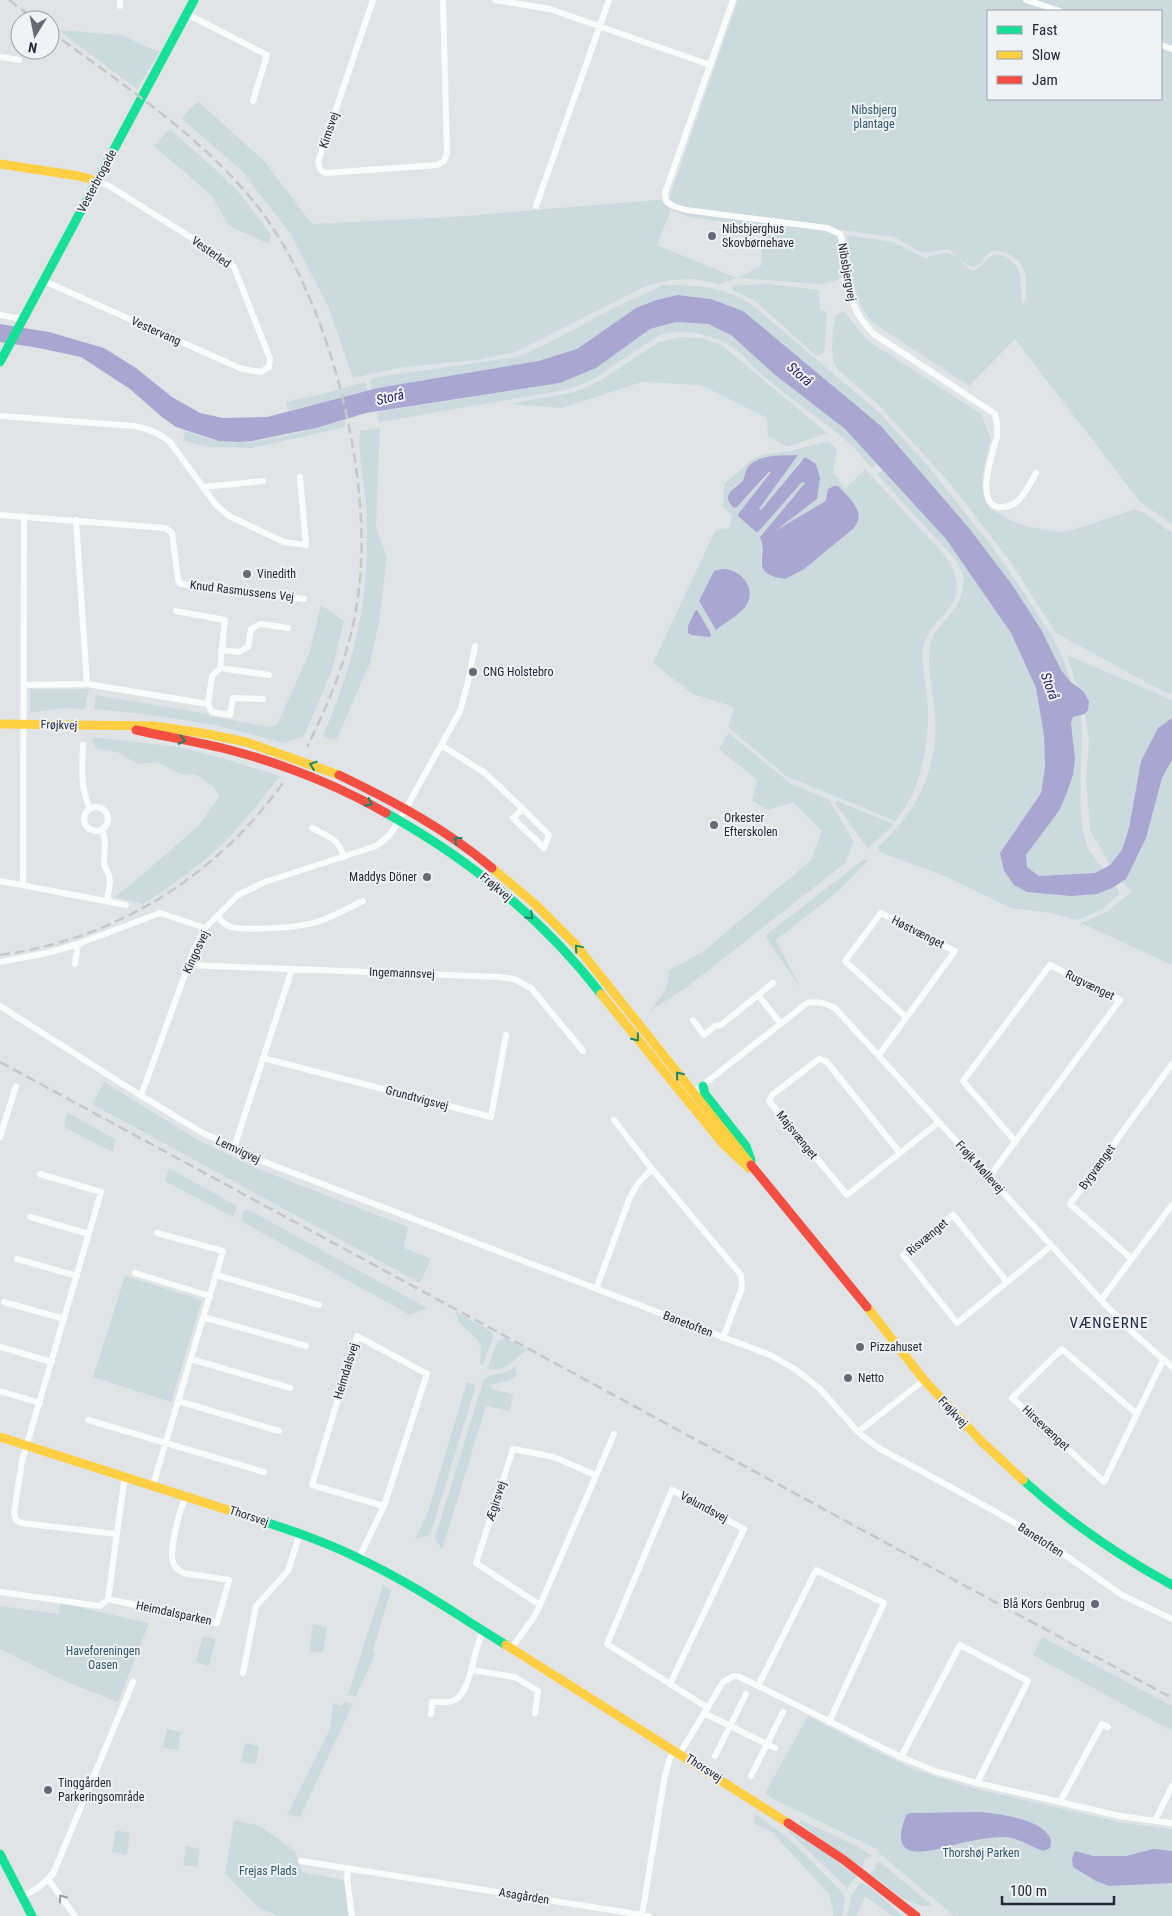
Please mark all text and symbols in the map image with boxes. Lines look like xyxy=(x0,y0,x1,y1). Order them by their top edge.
north arrow xyxy=(10,10,60,60)
legend xyxy=(987,10,1162,100)
text: Fast xyxy=(1032,21,1057,39)
text: N xyxy=(27,39,38,56)
text: Slow xyxy=(1032,46,1061,64)
text: Jam xyxy=(1032,71,1058,89)
park label: Nibsbjerg plantage xyxy=(851,103,897,131)
street label: Kimsvej xyxy=(316,110,342,150)
street label: Vesterbrogade xyxy=(75,147,120,215)
place label: Nibsbjerghus Skovbørnehave xyxy=(722,222,794,250)
marker: Nibsbjerghus Skovbørnehave xyxy=(706,230,718,242)
street label: Vesterled xyxy=(189,233,233,271)
street label: Nibsbjergvej xyxy=(835,242,859,302)
street label: Vestervang xyxy=(129,314,183,348)
water label: Storå xyxy=(784,359,816,389)
water label: Storå xyxy=(375,386,405,408)
place label: Vinedith xyxy=(257,567,296,581)
marker: Vinedith xyxy=(241,568,253,580)
street label: Knud Rasmussens Vej xyxy=(189,578,295,604)
place label: CNG Holstebro xyxy=(483,665,553,679)
marker: CNG Holstebro xyxy=(467,666,479,678)
water label: Storå xyxy=(1038,670,1062,702)
street label: Frøjkvej xyxy=(40,717,78,733)
one-way arrow xyxy=(178,734,186,744)
one-way arrow xyxy=(309,761,318,771)
one-way arrow xyxy=(363,797,372,807)
place label: Orkester Efterskolen xyxy=(724,811,778,839)
marker: Orkester Efterskolen xyxy=(708,819,720,831)
one-way arrow xyxy=(453,837,462,847)
place label: Maddys Döner xyxy=(349,870,417,884)
street label: Frøjkvej xyxy=(477,870,515,904)
marker: Maddys Döner xyxy=(421,871,433,883)
one-way arrow xyxy=(524,910,533,919)
street label: Høstvænget xyxy=(889,913,947,951)
street label: Kingosvej xyxy=(180,928,212,976)
one-way arrow xyxy=(575,945,583,954)
street label: Ingemannsvej xyxy=(369,965,435,981)
street label: Rugvænget xyxy=(1063,967,1117,1003)
one-way arrow xyxy=(631,1032,639,1041)
one-way arrow xyxy=(677,1072,685,1081)
street label: Grundtvigsvej xyxy=(384,1083,450,1113)
street label: Majsvænget xyxy=(773,1108,821,1162)
street label: Lemvigvej xyxy=(213,1134,263,1166)
street label: Frøjk Møllevej xyxy=(953,1138,1007,1196)
street label: Bygvænget xyxy=(1076,1141,1118,1192)
street label: Risvænget xyxy=(904,1215,951,1258)
street label: Banetoften xyxy=(661,1308,715,1340)
district label: VÆNGERNE xyxy=(1070,1314,1148,1332)
place label: Pizzahuset xyxy=(870,1340,922,1354)
street label: Heimdalsvej xyxy=(331,1341,361,1401)
marker: Pizzahuset xyxy=(854,1341,866,1353)
place label: Netto xyxy=(858,1371,884,1385)
marker: Netto xyxy=(842,1372,854,1384)
street label: Frøjkvej xyxy=(935,1394,971,1430)
street label: Hirsevænget xyxy=(1019,1403,1073,1454)
street label: Ægirsvej xyxy=(483,1479,509,1524)
street label: Vølundsvej xyxy=(678,1489,730,1525)
street label: Thorsvej xyxy=(228,1503,270,1529)
street label: Banetoften xyxy=(1015,1520,1067,1560)
place label: Blå Kors Genbrug xyxy=(1003,1597,1085,1611)
street label: Heimdalsparken xyxy=(135,1598,213,1628)
marker: Blå Kors Genbrug xyxy=(1089,1598,1101,1610)
park label: Haveforeningen Oasen xyxy=(66,1644,140,1672)
street label: Thorsvej xyxy=(683,1751,725,1785)
place label: Tinggården Parkeringsområde xyxy=(58,1776,145,1804)
marker: Tinggården Parkeringsområde xyxy=(42,1784,54,1796)
park label: Thorshøj Parken xyxy=(942,1846,1020,1860)
park label: Frejas Plads xyxy=(239,1864,297,1878)
scale bar xyxy=(1002,1874,1114,1906)
text: 100 m xyxy=(1010,1882,1047,1900)
street label: Asagården xyxy=(498,1885,550,1907)
one-way arrow xyxy=(59,1894,68,1904)

